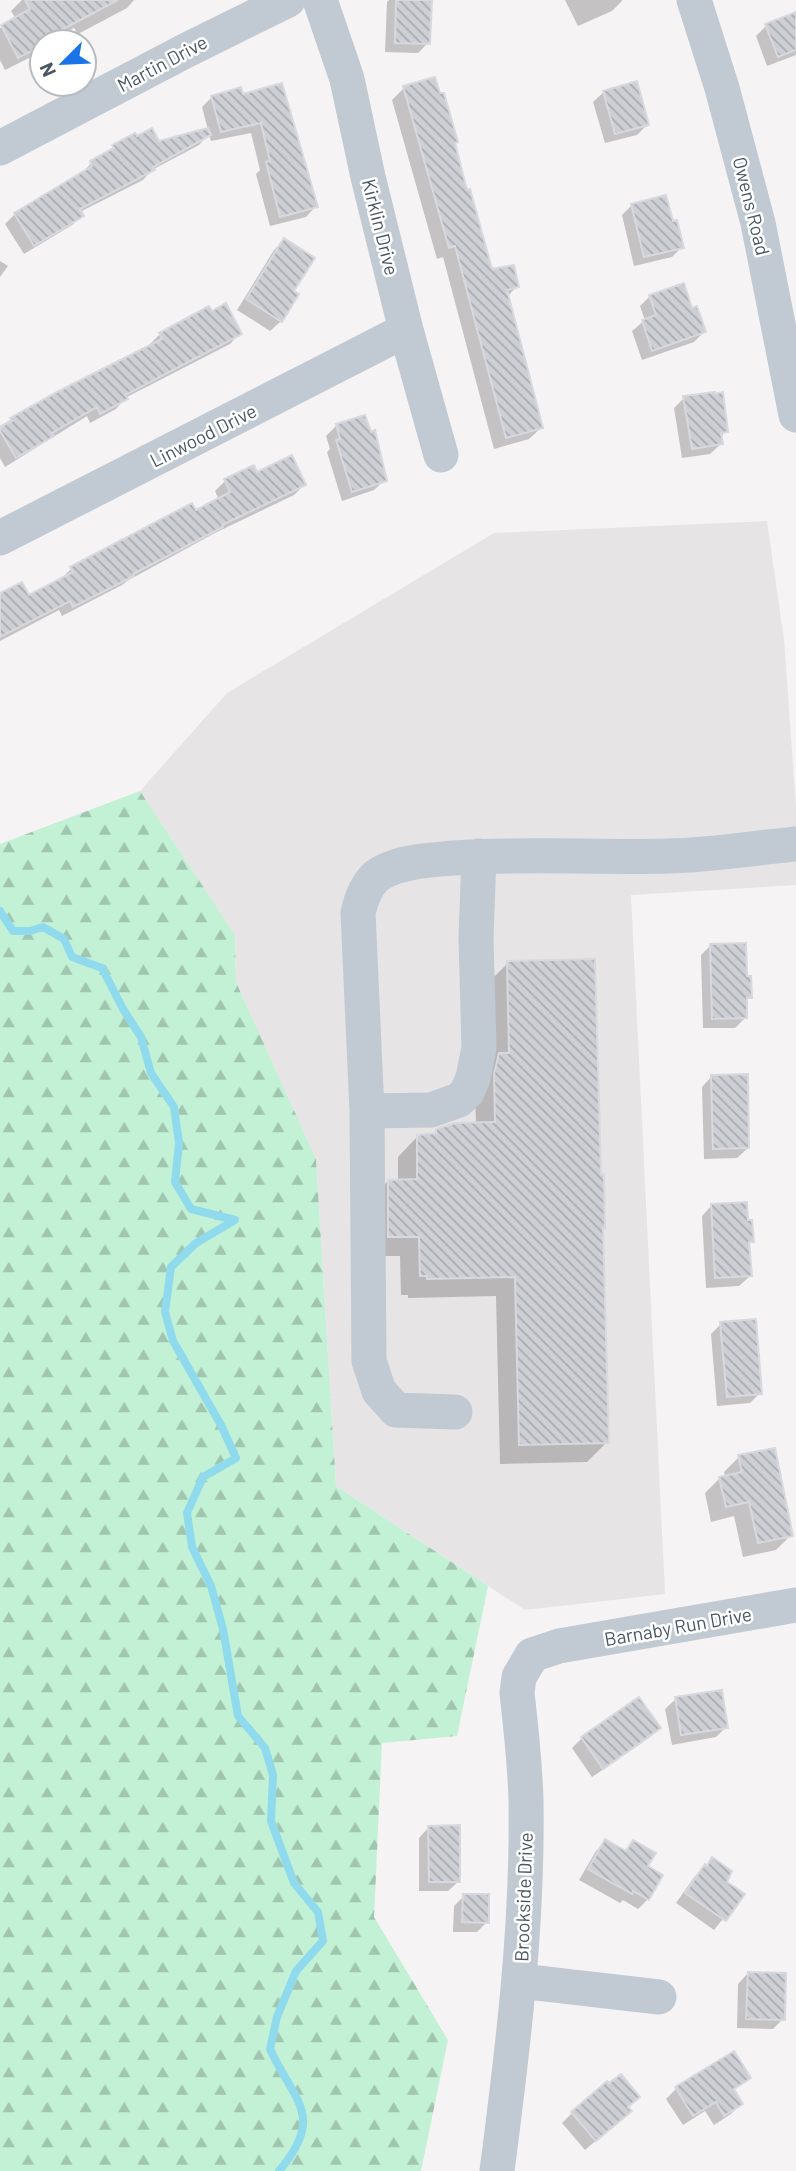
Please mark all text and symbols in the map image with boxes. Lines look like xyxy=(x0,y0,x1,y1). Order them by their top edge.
north arrow xyxy=(28,28,98,98)
street label: Martin Drive xyxy=(113,30,211,96)
text: N xyxy=(34,60,60,81)
street label: Owens Road xyxy=(729,154,775,258)
street label: Kirklin Drive xyxy=(358,176,404,278)
street label: Linwood Drive xyxy=(146,398,260,472)
street label: Barnaby Run Drive xyxy=(602,1602,754,1650)
street label: Brookside Drive xyxy=(509,1832,537,1962)

